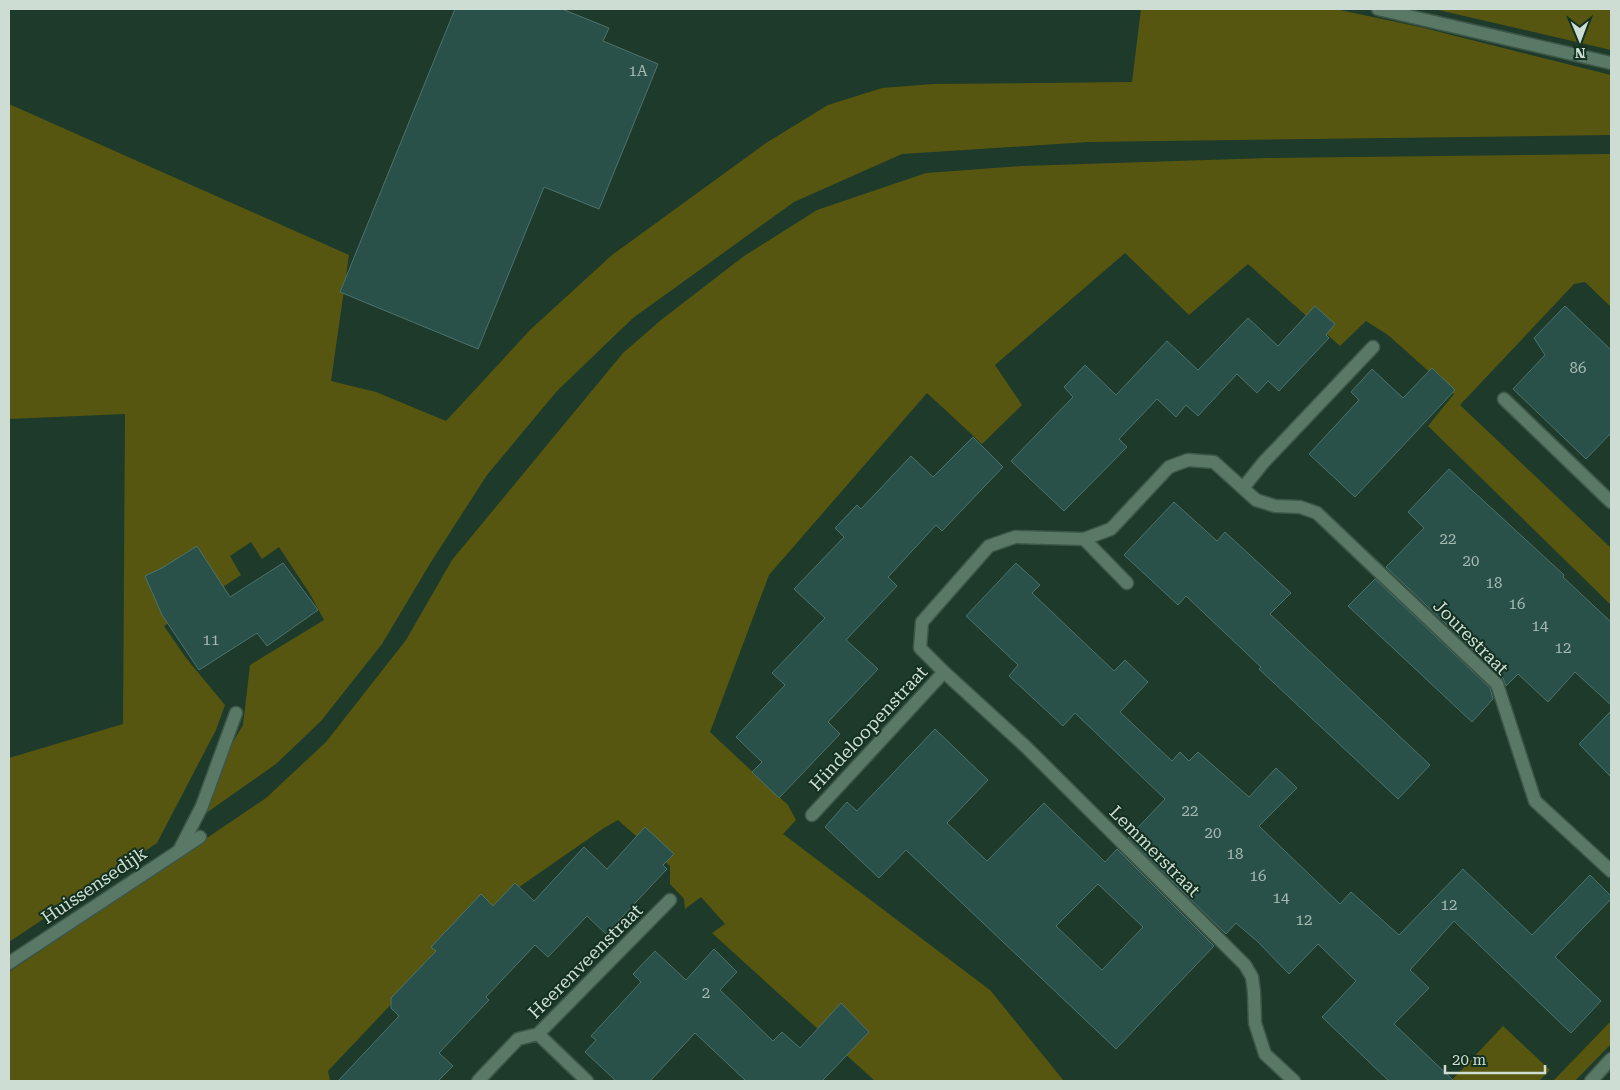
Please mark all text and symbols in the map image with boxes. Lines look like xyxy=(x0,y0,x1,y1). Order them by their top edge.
north arrow xyxy=(1555,15,1605,65)
text: N xyxy=(1574,45,1586,61)
house number: 1A xyxy=(629,62,648,80)
house number: 86 xyxy=(1570,359,1586,377)
house number: 22 xyxy=(1440,530,1456,548)
house number: 20 xyxy=(1463,552,1479,570)
house number: 18 xyxy=(1486,574,1502,592)
street label: Jourestraat xyxy=(1429,595,1513,679)
house number: 16 xyxy=(1509,595,1525,613)
house number: 14 xyxy=(1532,617,1549,635)
house number: 11 xyxy=(203,631,219,649)
house number: 12 xyxy=(1555,639,1571,657)
street label: Hindeloopenstraat xyxy=(805,661,931,795)
street label: Lemmerstraat xyxy=(1105,801,1205,901)
house number: 22 xyxy=(1182,802,1198,820)
house number: 20 xyxy=(1205,824,1221,842)
street label: Huissensedijk xyxy=(37,842,151,928)
house number: 18 xyxy=(1227,845,1243,863)
house number: 16 xyxy=(1250,867,1266,885)
house number: 14 xyxy=(1273,889,1290,907)
house number: 12 xyxy=(1441,896,1457,914)
street label: Heerenveenstraat xyxy=(523,899,647,1023)
house number: 12 xyxy=(1296,911,1312,929)
house number: 2 xyxy=(702,984,710,1002)
scale bar xyxy=(1445,1042,1545,1074)
text: 20 m xyxy=(1452,1051,1487,1069)

